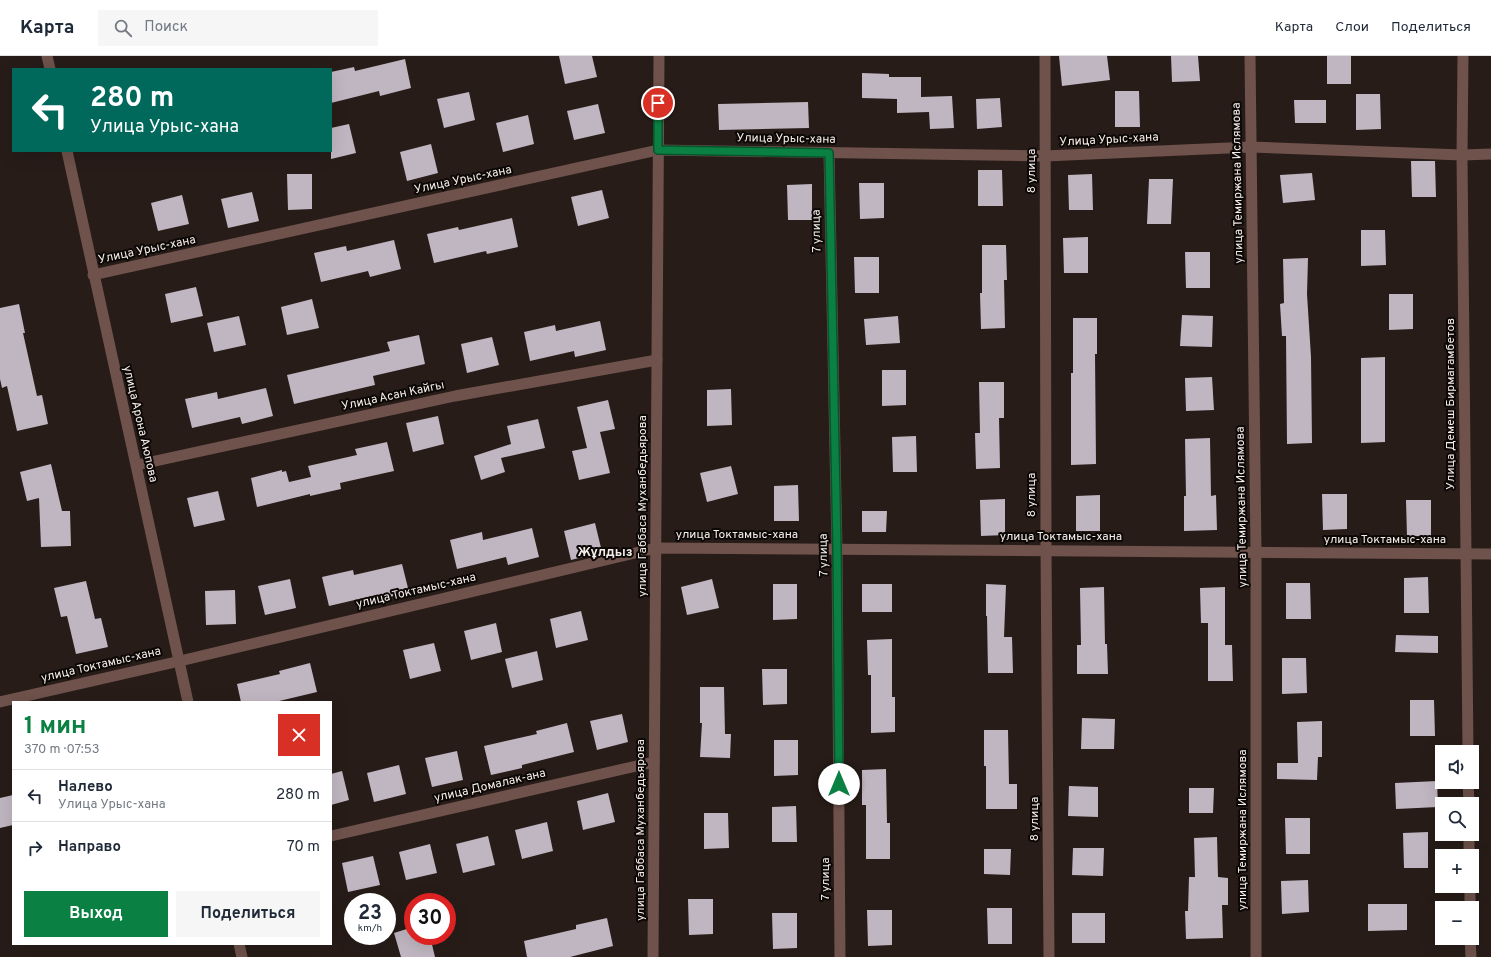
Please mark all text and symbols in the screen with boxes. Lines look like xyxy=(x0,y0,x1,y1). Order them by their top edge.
search box xyxy=(98,10,378,46)
text: Карта xyxy=(20,16,74,40)
icon: search xyxy=(112,17,134,39)
text: Поиск xyxy=(144,18,188,37)
text: Карта xyxy=(1275,19,1313,36)
text: Слои xyxy=(1335,19,1369,36)
text: Поделиться xyxy=(1391,19,1471,36)
text: 280 m xyxy=(90,81,174,117)
icon: left xyxy=(24,84,76,136)
pin xyxy=(641,86,675,120)
icon: arrive xyxy=(647,92,669,114)
street label: улица Темиржана Ислямова xyxy=(1229,102,1247,264)
text: Улица Урыс-хана xyxy=(90,116,239,139)
street label: Улица Урыс-хана xyxy=(1059,129,1159,151)
street label: Улица Урыс-хана xyxy=(736,130,836,148)
street label: 8 улица xyxy=(1024,149,1040,193)
street label: Улица Урыс-хана xyxy=(413,162,513,198)
street label: 7 улица xyxy=(809,209,825,253)
street label: Улица Урыс-хана xyxy=(97,232,197,268)
street label: Улица Демеш Бирмагамбетов xyxy=(1443,318,1459,490)
street label: улица Арона Аюпова xyxy=(119,364,161,484)
street label: Улица Асан Кайгы xyxy=(340,377,446,415)
street label: улица Габбаса Муханбедьярова xyxy=(635,415,651,597)
street label: улица Темиржана Ислямова xyxy=(1233,426,1251,588)
street label: 8 улица xyxy=(1024,473,1040,517)
street label: улица Токтамыс-хана xyxy=(676,527,798,543)
street label: улица Токтамыс-хана xyxy=(1000,529,1122,545)
street label: улица Токтамыс-хана xyxy=(1324,532,1446,548)
street label: 7 улица xyxy=(816,533,832,577)
district label: Жұлдыз xyxy=(577,545,633,561)
street label: улица Токтамыс-хана xyxy=(355,569,477,613)
street label: улица Токтамыс-хана xyxy=(40,643,162,687)
text: 1 мин xyxy=(24,712,86,742)
button: close xyxy=(278,714,320,756)
street label: улица Габбаса Муханбедьярова xyxy=(633,739,649,921)
text: 370 m · 07:53 xyxy=(24,742,100,758)
map controls xyxy=(1435,745,1479,945)
button: sound xyxy=(1435,745,1479,789)
street label: улица Темиржана Ислямова xyxy=(1235,750,1251,910)
position arrow xyxy=(818,763,860,805)
street label: улица Домалак-ана xyxy=(433,765,547,807)
text: Налево xyxy=(58,778,113,797)
icon: left xyxy=(24,785,46,807)
text: 280 m xyxy=(276,786,320,805)
text: Улица Урыс-хана xyxy=(58,797,166,813)
street label: 8 улица xyxy=(1027,797,1043,841)
button: search xyxy=(1435,797,1479,841)
icon: right xyxy=(24,837,46,859)
text: Направо xyxy=(58,838,121,857)
text: 70 m xyxy=(287,838,320,857)
button: + xyxy=(1435,849,1479,893)
street label: 7 улица xyxy=(818,857,834,901)
button: Выход xyxy=(24,891,168,937)
button: Поделиться xyxy=(176,891,320,937)
speed limit sign: 30 xyxy=(404,893,456,945)
text: 23 xyxy=(358,901,382,927)
button: − xyxy=(1435,901,1479,945)
text: km/h xyxy=(358,922,382,935)

